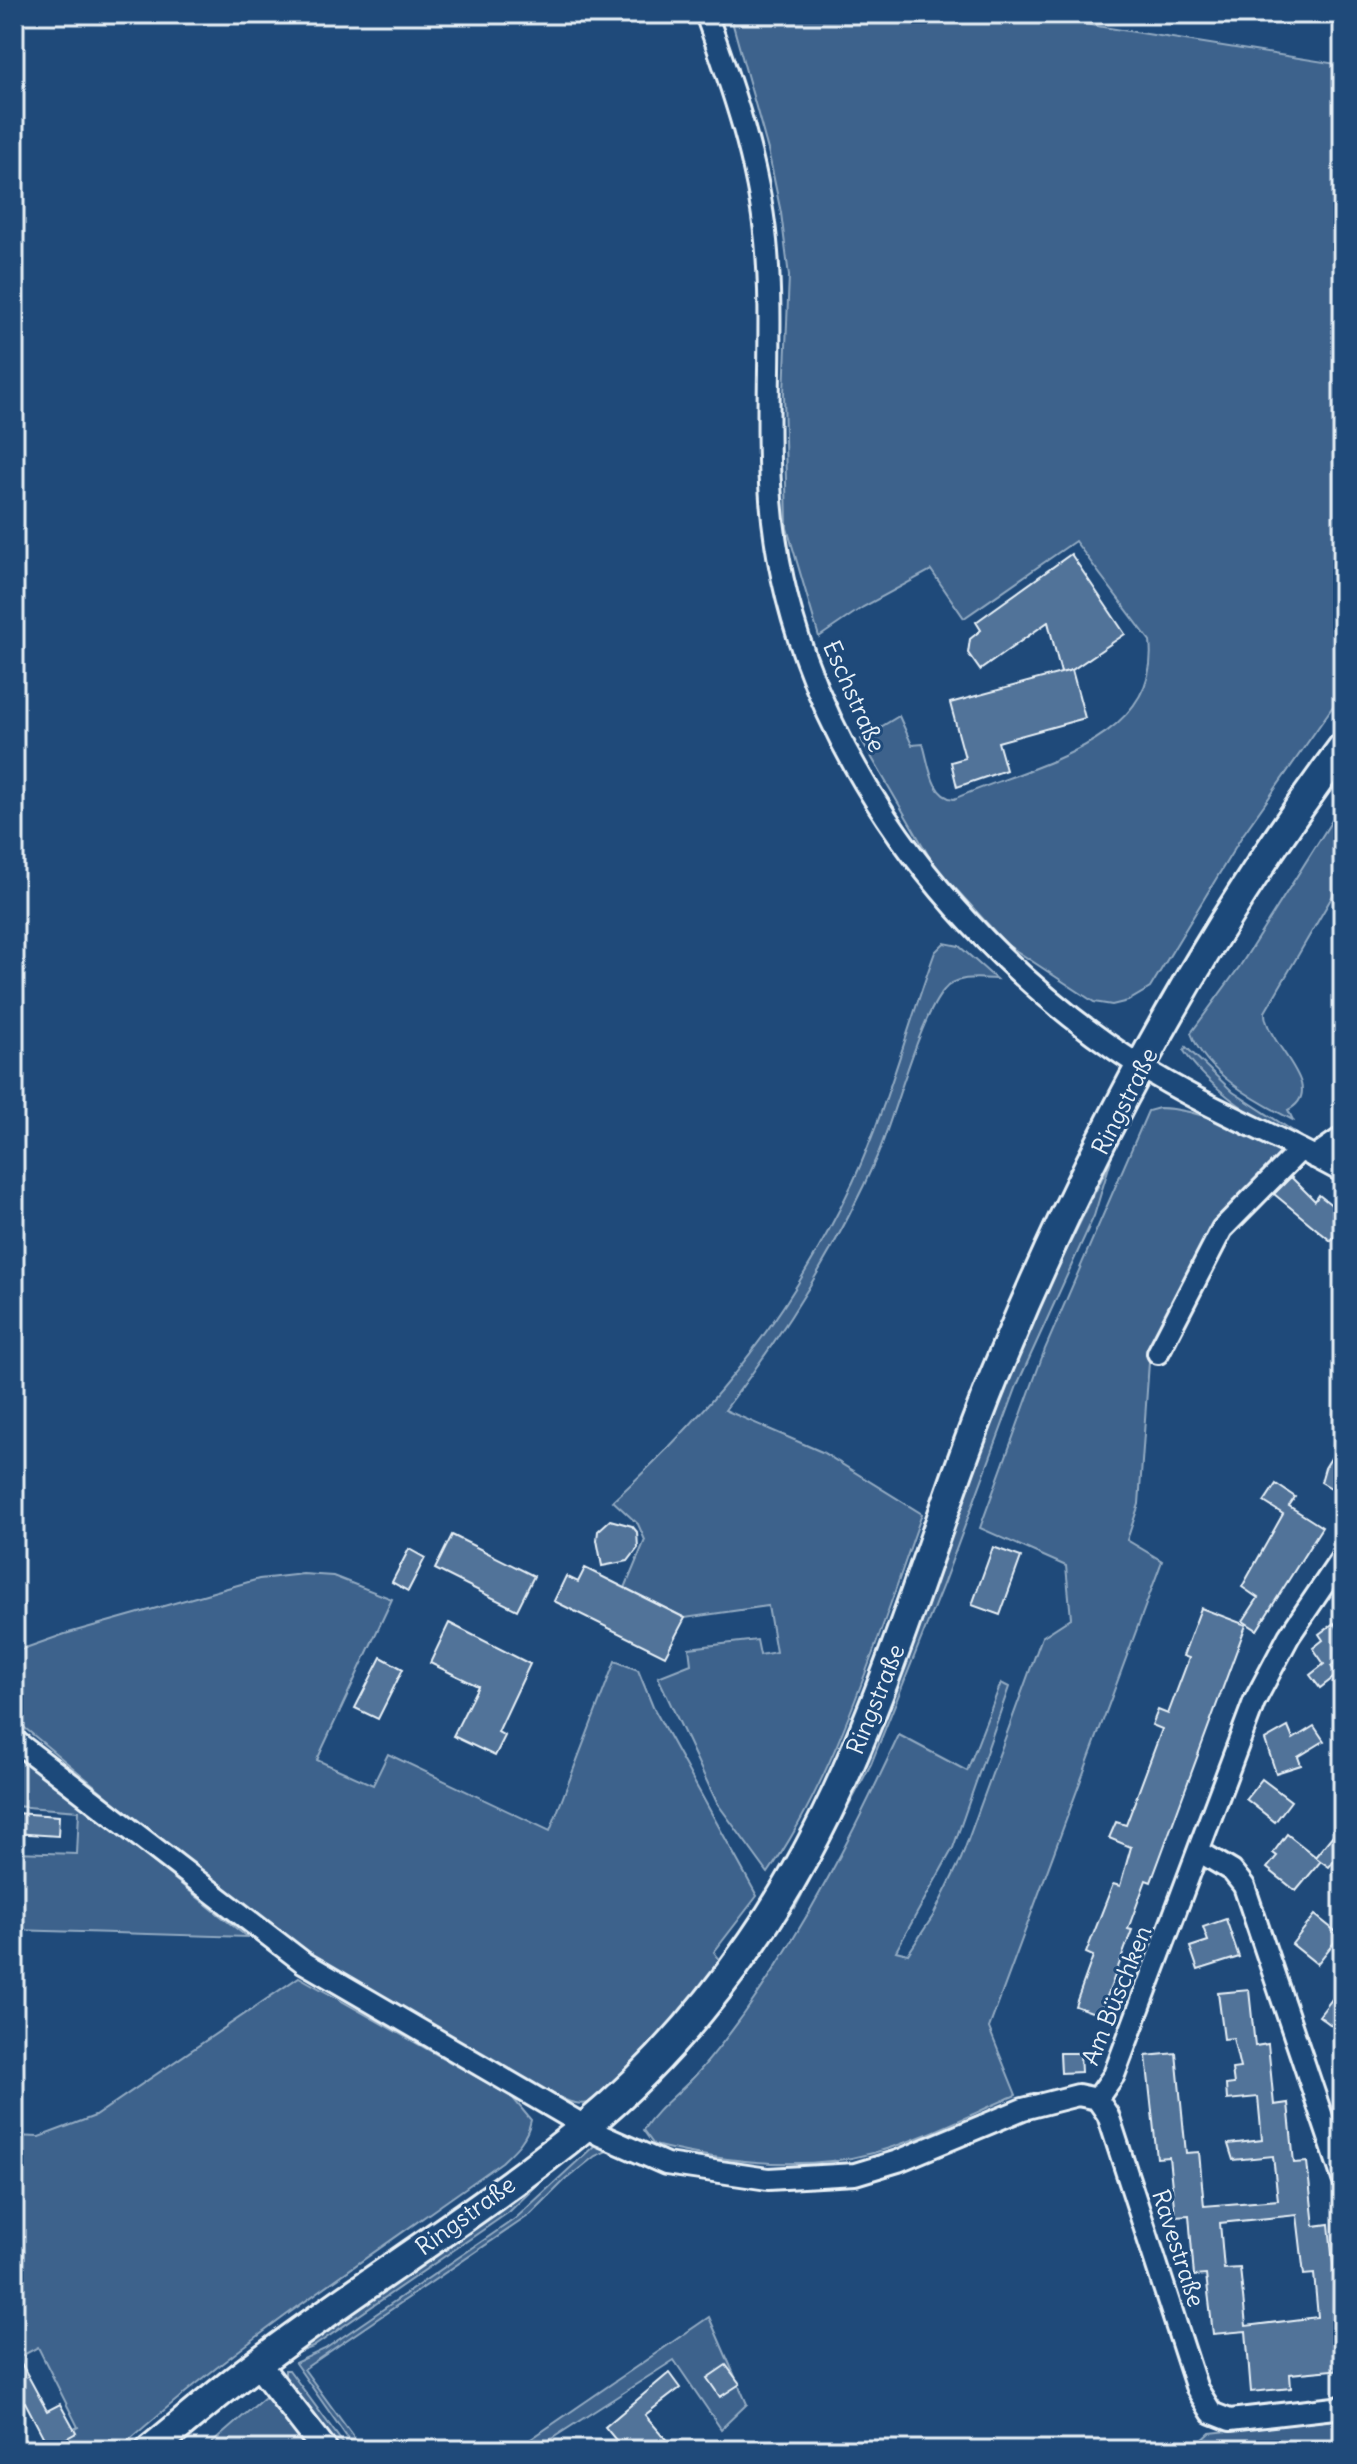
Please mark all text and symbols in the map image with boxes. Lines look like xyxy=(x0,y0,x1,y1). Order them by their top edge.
street label: Eschstraße xyxy=(817,635,893,757)
street label: Ringstraße xyxy=(1084,1042,1164,1160)
street label: Ringstraße xyxy=(839,1640,911,1758)
street label: Am Büschken xyxy=(1074,1921,1158,2069)
street label: Ringstraße xyxy=(409,2169,521,2261)
street label: Ravestraße xyxy=(1146,2186,1212,2310)

